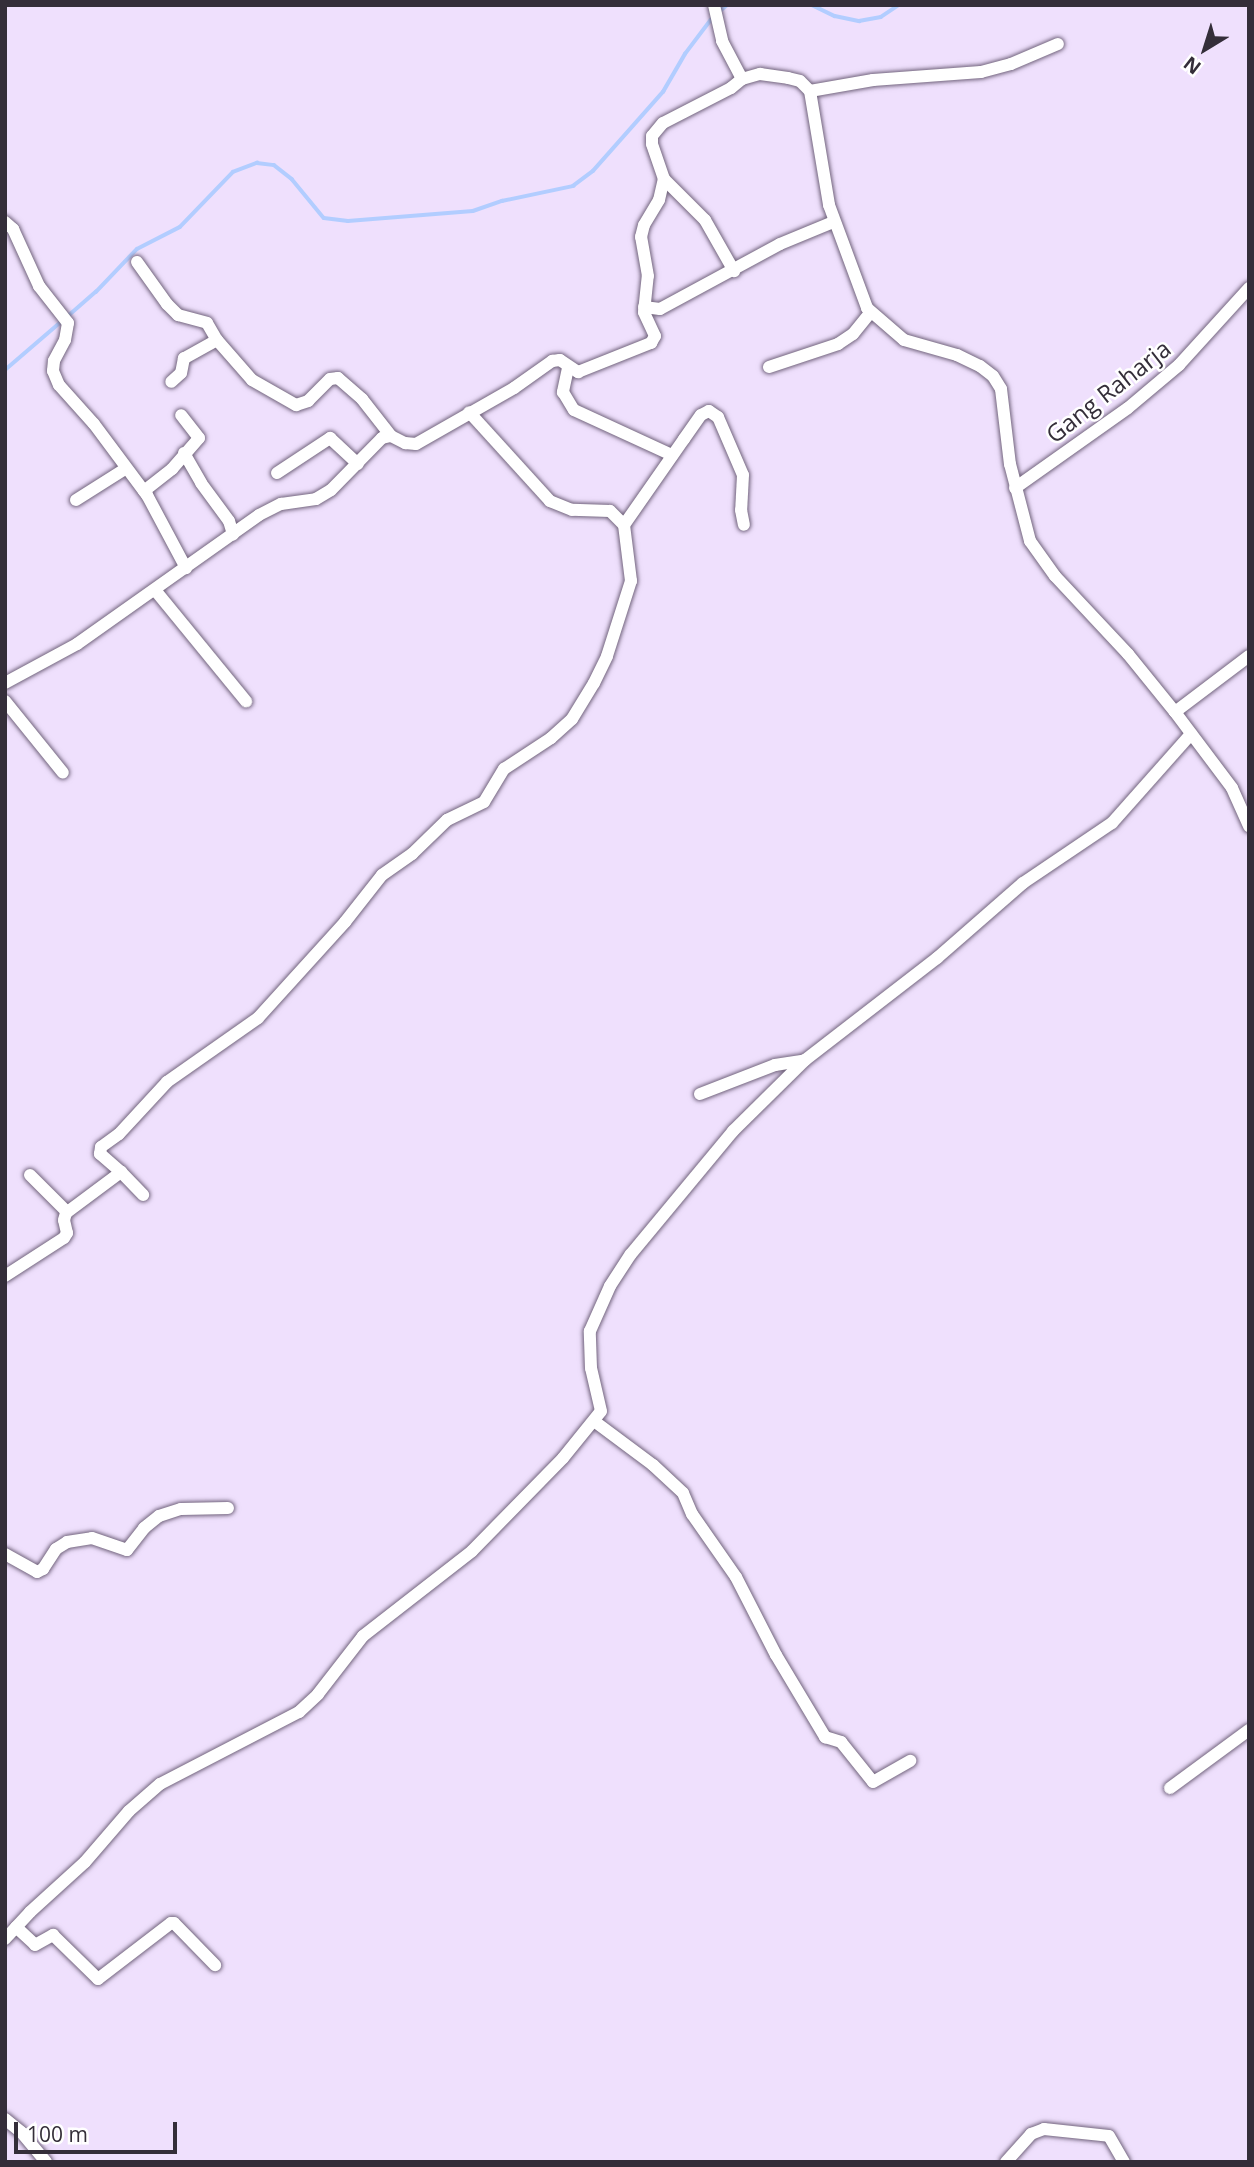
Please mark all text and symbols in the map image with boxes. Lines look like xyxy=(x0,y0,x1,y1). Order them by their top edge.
north arrow xyxy=(1170,14,1240,84)
text: N xyxy=(1178,51,1206,81)
street label: Gang Raharja xyxy=(1040,333,1176,449)
scale bar xyxy=(18,2108,180,2152)
text: 100 m xyxy=(27,2120,88,2148)

